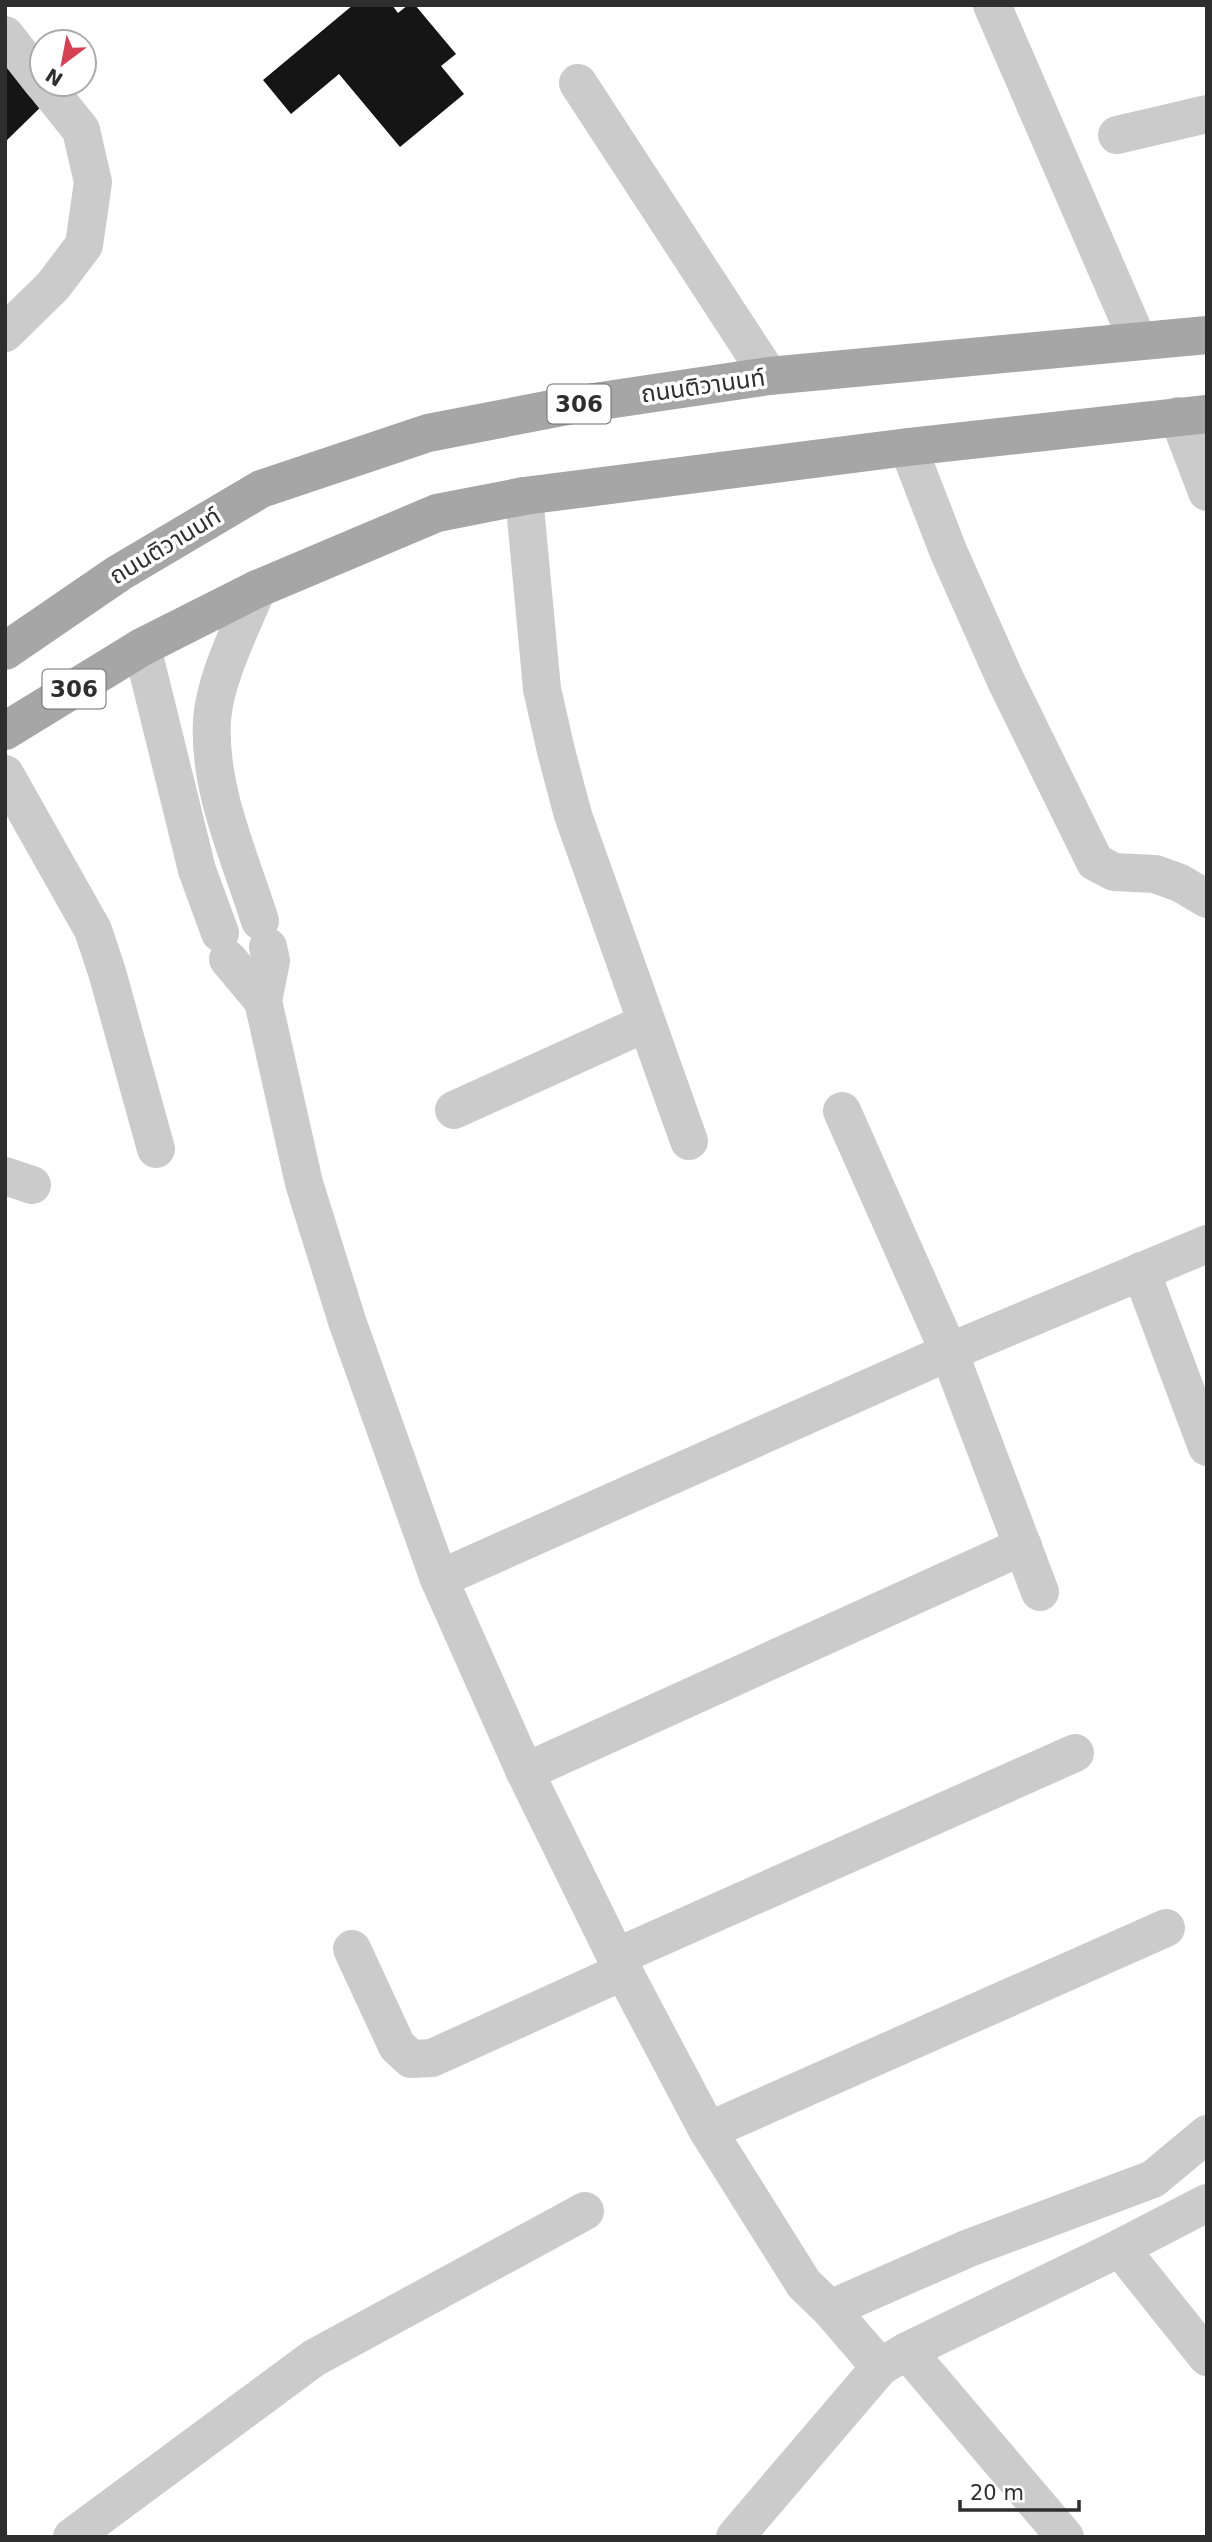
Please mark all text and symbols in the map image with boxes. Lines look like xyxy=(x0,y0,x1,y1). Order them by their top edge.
north arrow xyxy=(28,28,98,98)
text: N xyxy=(41,64,67,91)
street label: ถนนติวานนท์ xyxy=(639,363,767,409)
road number: 306 xyxy=(548,384,610,424)
street label: ถนนติวานนท์ xyxy=(104,502,226,590)
road number: 306 xyxy=(42,670,106,708)
scale bar xyxy=(960,2468,1079,2512)
text: 20 m xyxy=(970,2481,1024,2505)

